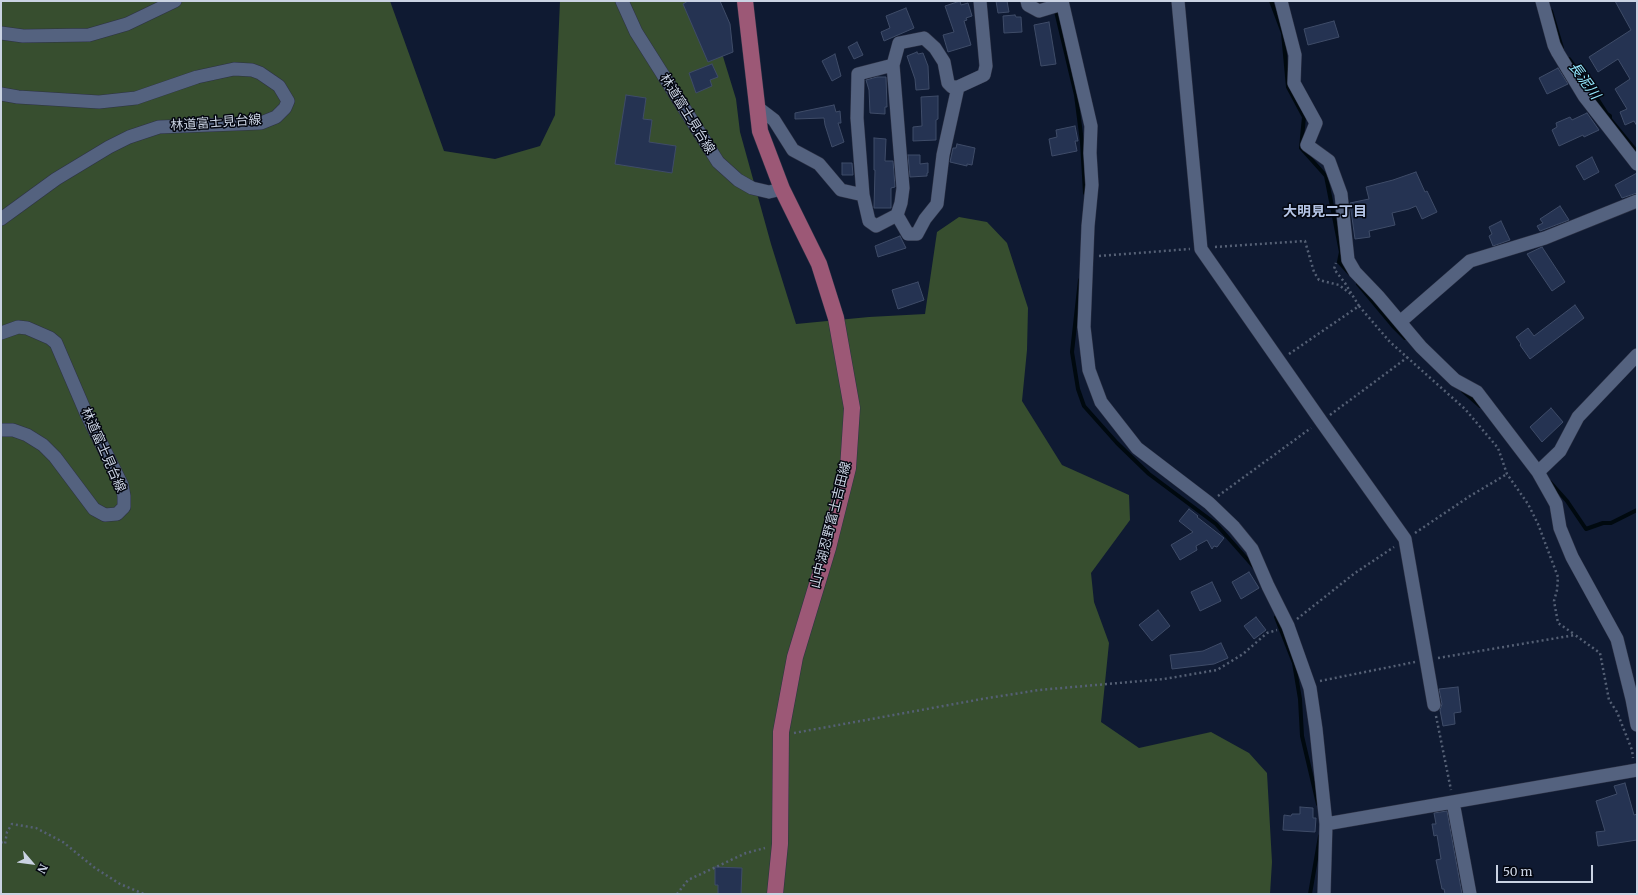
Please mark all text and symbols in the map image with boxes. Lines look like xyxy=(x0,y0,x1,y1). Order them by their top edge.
water label: 長泥川 xyxy=(1565,59,1603,103)
street label: 林道富士見台線 xyxy=(656,71,718,157)
street label: 林道富士見台線 xyxy=(170,112,262,134)
district label: 大明見二丁目 xyxy=(1283,204,1367,220)
street label: 林道富士見台線 xyxy=(77,405,129,495)
street label: 山中湖忍野富士吉田線 xyxy=(808,460,854,590)
north arrow xyxy=(12,843,52,883)
scale bar xyxy=(1498,857,1595,883)
text: N xyxy=(34,861,51,876)
text: 50 m xyxy=(1503,864,1532,879)

